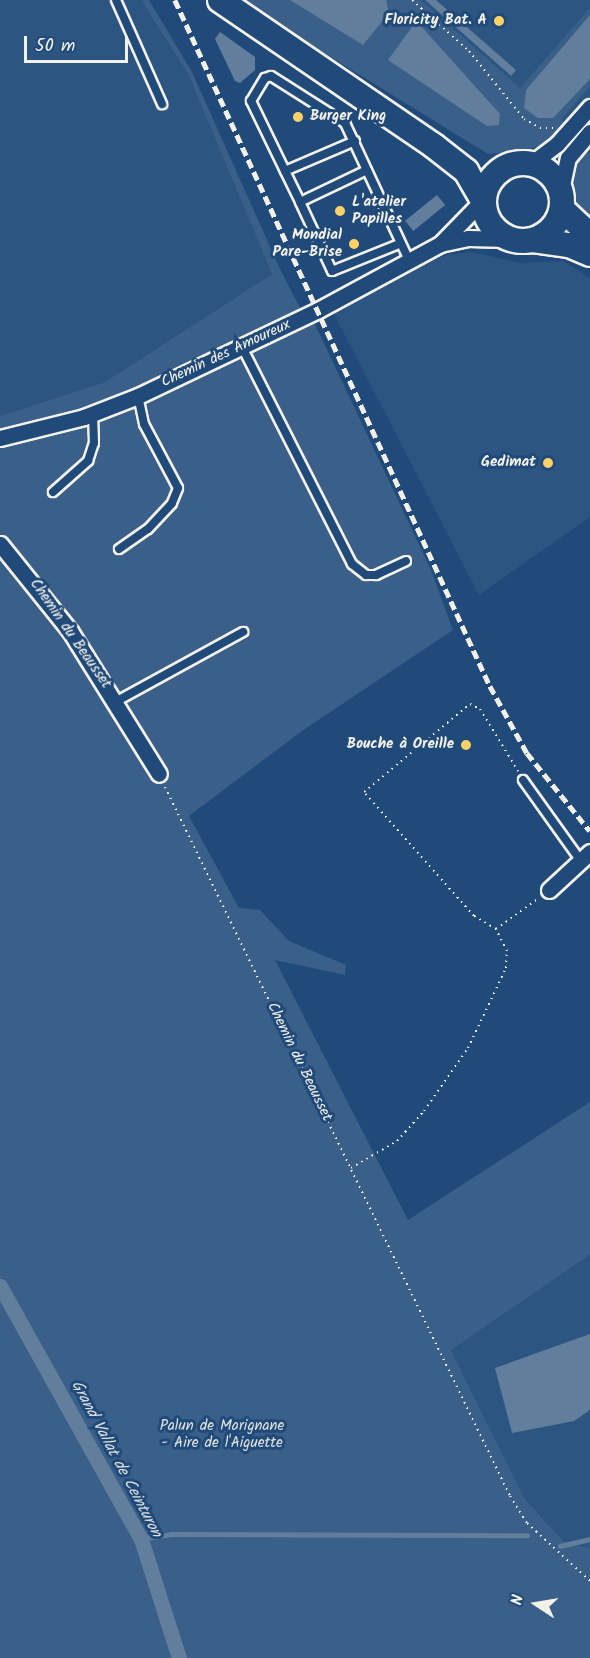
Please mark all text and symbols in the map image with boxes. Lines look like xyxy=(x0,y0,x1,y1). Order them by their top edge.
place label: Floricity Bat. A xyxy=(385,12,487,30)
marker: Floricity Bat. A xyxy=(492,14,506,28)
scale bar xyxy=(27,24,130,62)
text: 50 m xyxy=(35,32,75,61)
place label: Burger King xyxy=(310,108,386,126)
marker: Burger King xyxy=(291,110,305,124)
place label: L'atelier Papilles xyxy=(352,193,406,228)
marker: L'atelier Papilles xyxy=(333,204,347,218)
place label: Mondial Pare-Brise xyxy=(272,226,342,261)
marker: Mondial Pare-Brise xyxy=(347,237,361,251)
street label: Chemin des Amoureux xyxy=(159,316,293,392)
place label: Gedimat xyxy=(481,454,536,472)
marker: Gedimat xyxy=(541,456,555,470)
street label: Chemin du Beausset xyxy=(25,576,115,692)
place label: Bouche à Oreille xyxy=(347,736,454,754)
marker: Bouche à Oreille xyxy=(459,738,473,752)
street label: Chemin du Beausset xyxy=(262,1000,336,1124)
water label: Grand Vallat de Ceinturon xyxy=(66,1377,166,1541)
park label: Palun de Marignane - Aire de l'Aiguette xyxy=(160,1417,284,1452)
north arrow xyxy=(506,1574,566,1634)
text: N xyxy=(505,1593,531,1608)

